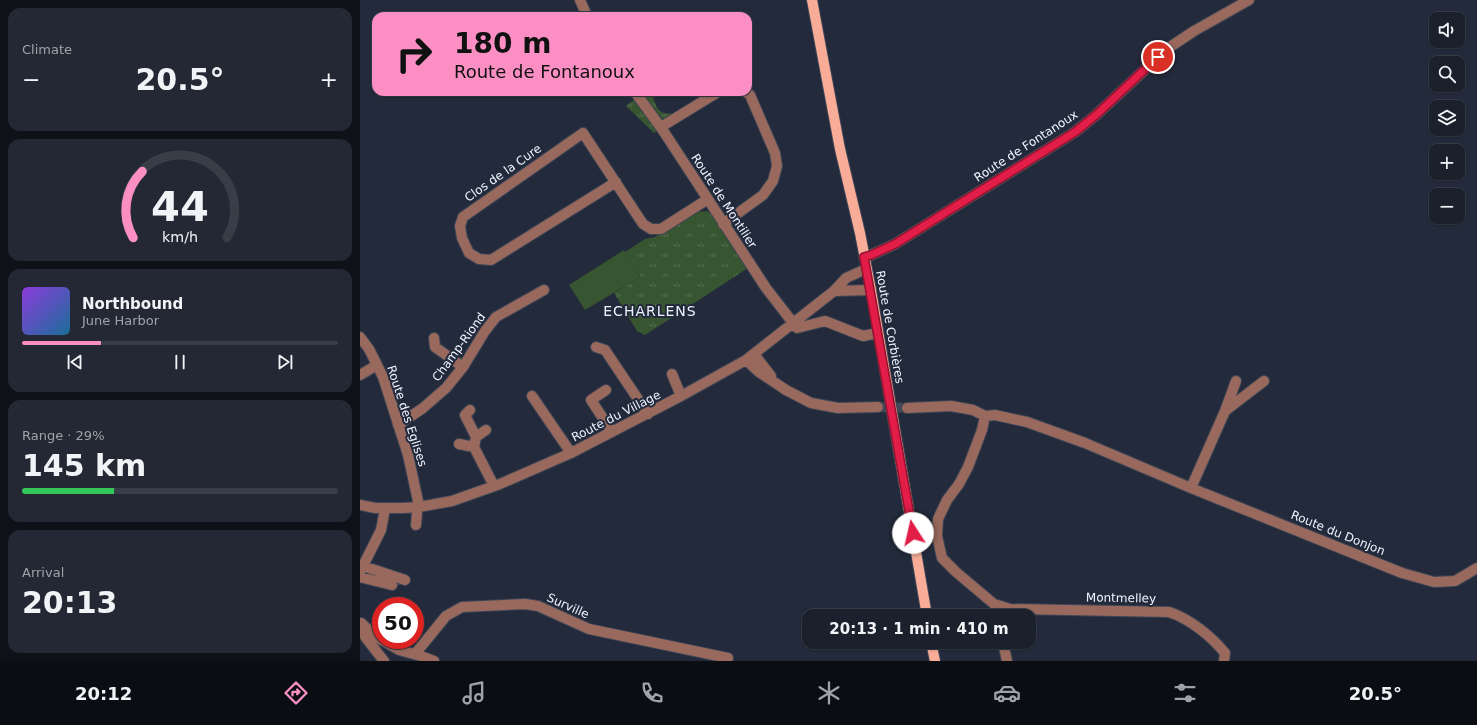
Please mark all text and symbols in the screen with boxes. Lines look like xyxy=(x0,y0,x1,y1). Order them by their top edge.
map controls xyxy=(1429,12,1465,224)
button: sound xyxy=(1429,12,1465,48)
text: 180 m xyxy=(454,27,551,60)
icon: right xyxy=(388,28,440,80)
pin xyxy=(1141,40,1175,74)
text: Climate xyxy=(22,42,72,57)
icon: arrive xyxy=(1147,46,1169,68)
button: search xyxy=(1429,56,1465,92)
text: Route de Fontanoux xyxy=(454,61,635,82)
text: 20.5° xyxy=(135,62,225,97)
text: − xyxy=(22,67,40,92)
text: + xyxy=(320,67,338,92)
button: layers xyxy=(1429,100,1465,136)
street label: Route de Fontanoux xyxy=(972,107,1080,185)
street label: Clos de la Cure xyxy=(462,141,544,205)
button: + xyxy=(1429,144,1465,180)
street label: Route de Montilier xyxy=(688,151,760,251)
text: 44 xyxy=(151,182,209,231)
button: − xyxy=(1429,188,1465,224)
text: km/h xyxy=(162,228,198,244)
street label: Route de Corbières xyxy=(873,269,907,385)
text: Northbound xyxy=(82,295,183,313)
district label: ECHARLENS xyxy=(603,303,697,319)
street label: Champ-Riond xyxy=(429,310,489,384)
text: June Harbor xyxy=(82,313,159,328)
icon: previous xyxy=(64,351,86,373)
icon: pause xyxy=(169,351,191,373)
icon: next xyxy=(274,351,296,373)
street label: Route des Eglises xyxy=(384,364,430,468)
street label: Route du Village xyxy=(569,388,663,444)
text: Range · 29% xyxy=(22,428,105,443)
text: 145 km xyxy=(22,448,146,483)
street label: Route du Donjon xyxy=(1289,508,1387,558)
position arrow xyxy=(892,512,934,554)
text: Arrival xyxy=(22,565,64,580)
text: 20:13 xyxy=(22,585,118,620)
street label: Montmelley xyxy=(1086,590,1156,606)
street label: Surville xyxy=(545,591,591,621)
speed limit sign: 50 xyxy=(372,597,424,649)
text: 20:13 · 1 min · 410 m xyxy=(829,620,1009,638)
icon: directions xyxy=(282,679,310,707)
icon: music xyxy=(460,679,488,707)
icon: phone xyxy=(638,679,666,707)
icon: climate xyxy=(815,679,843,707)
icon: car xyxy=(993,679,1021,707)
icon: filters xyxy=(1171,679,1199,707)
text: 20:12 xyxy=(75,683,132,704)
text: 20.5° xyxy=(1349,683,1402,704)

